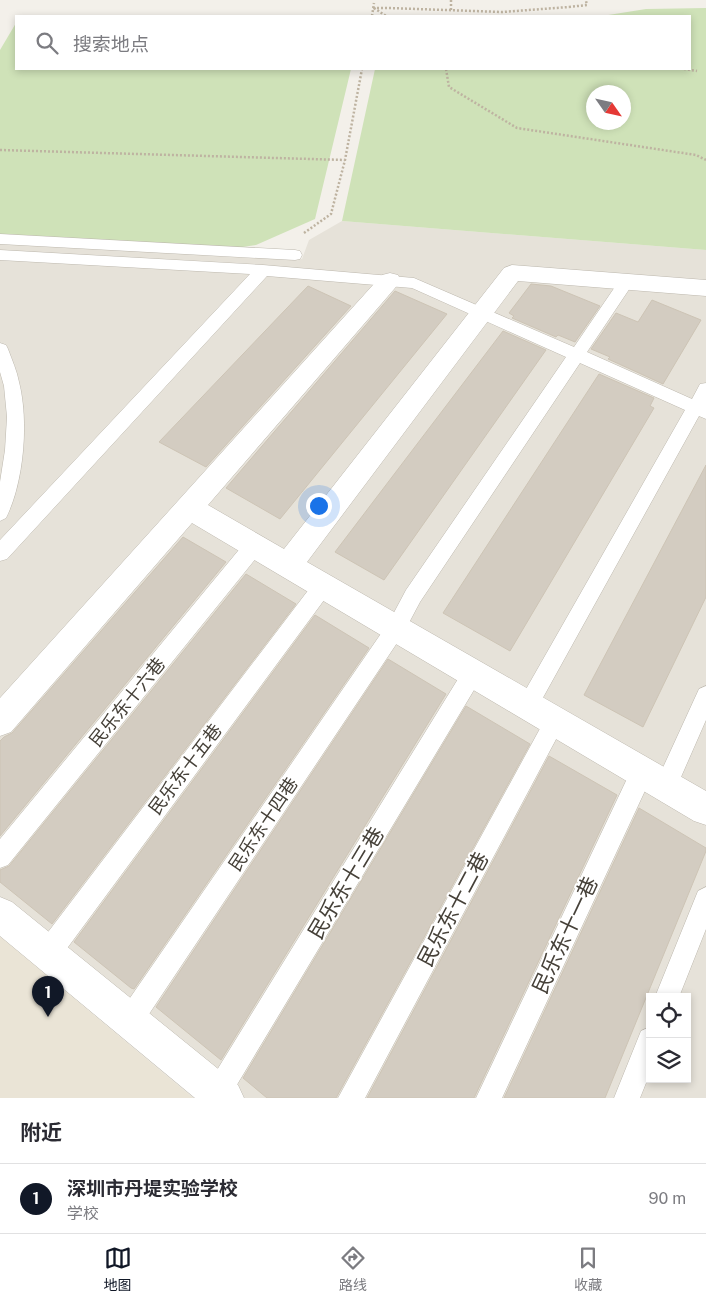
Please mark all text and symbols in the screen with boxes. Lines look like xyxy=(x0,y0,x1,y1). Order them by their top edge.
search box xyxy=(15,15,691,70)
icon: search xyxy=(33,29,61,57)
text: 搜索地点 xyxy=(73,33,149,55)
north arrow xyxy=(586,85,631,130)
your location xyxy=(306,493,332,519)
street label: 民乐东十六巷 xyxy=(85,653,169,751)
street label: 民乐东十五巷 xyxy=(144,720,226,818)
street label: 民乐东十四巷 xyxy=(224,773,302,875)
street label: 民乐东十三巷 xyxy=(303,823,389,943)
street label: 民乐东十二巷 xyxy=(412,848,494,970)
street label: 民乐东十一巷 xyxy=(527,873,603,997)
pin: 1 xyxy=(32,976,64,1017)
map controls xyxy=(646,993,691,1083)
button: locate xyxy=(646,993,691,1038)
button: layers xyxy=(646,1038,691,1083)
text: 附近 xyxy=(20,1120,62,1145)
text: 深圳市丹堤实验学校 xyxy=(67,1177,238,1199)
text: 1 xyxy=(33,1189,39,1208)
text: 90 m xyxy=(649,1189,686,1208)
text: 学校 xyxy=(67,1204,99,1223)
tab: 地图 xyxy=(104,1244,132,1294)
tab: 路线 xyxy=(339,1244,367,1294)
tab: 收藏 xyxy=(574,1244,602,1294)

